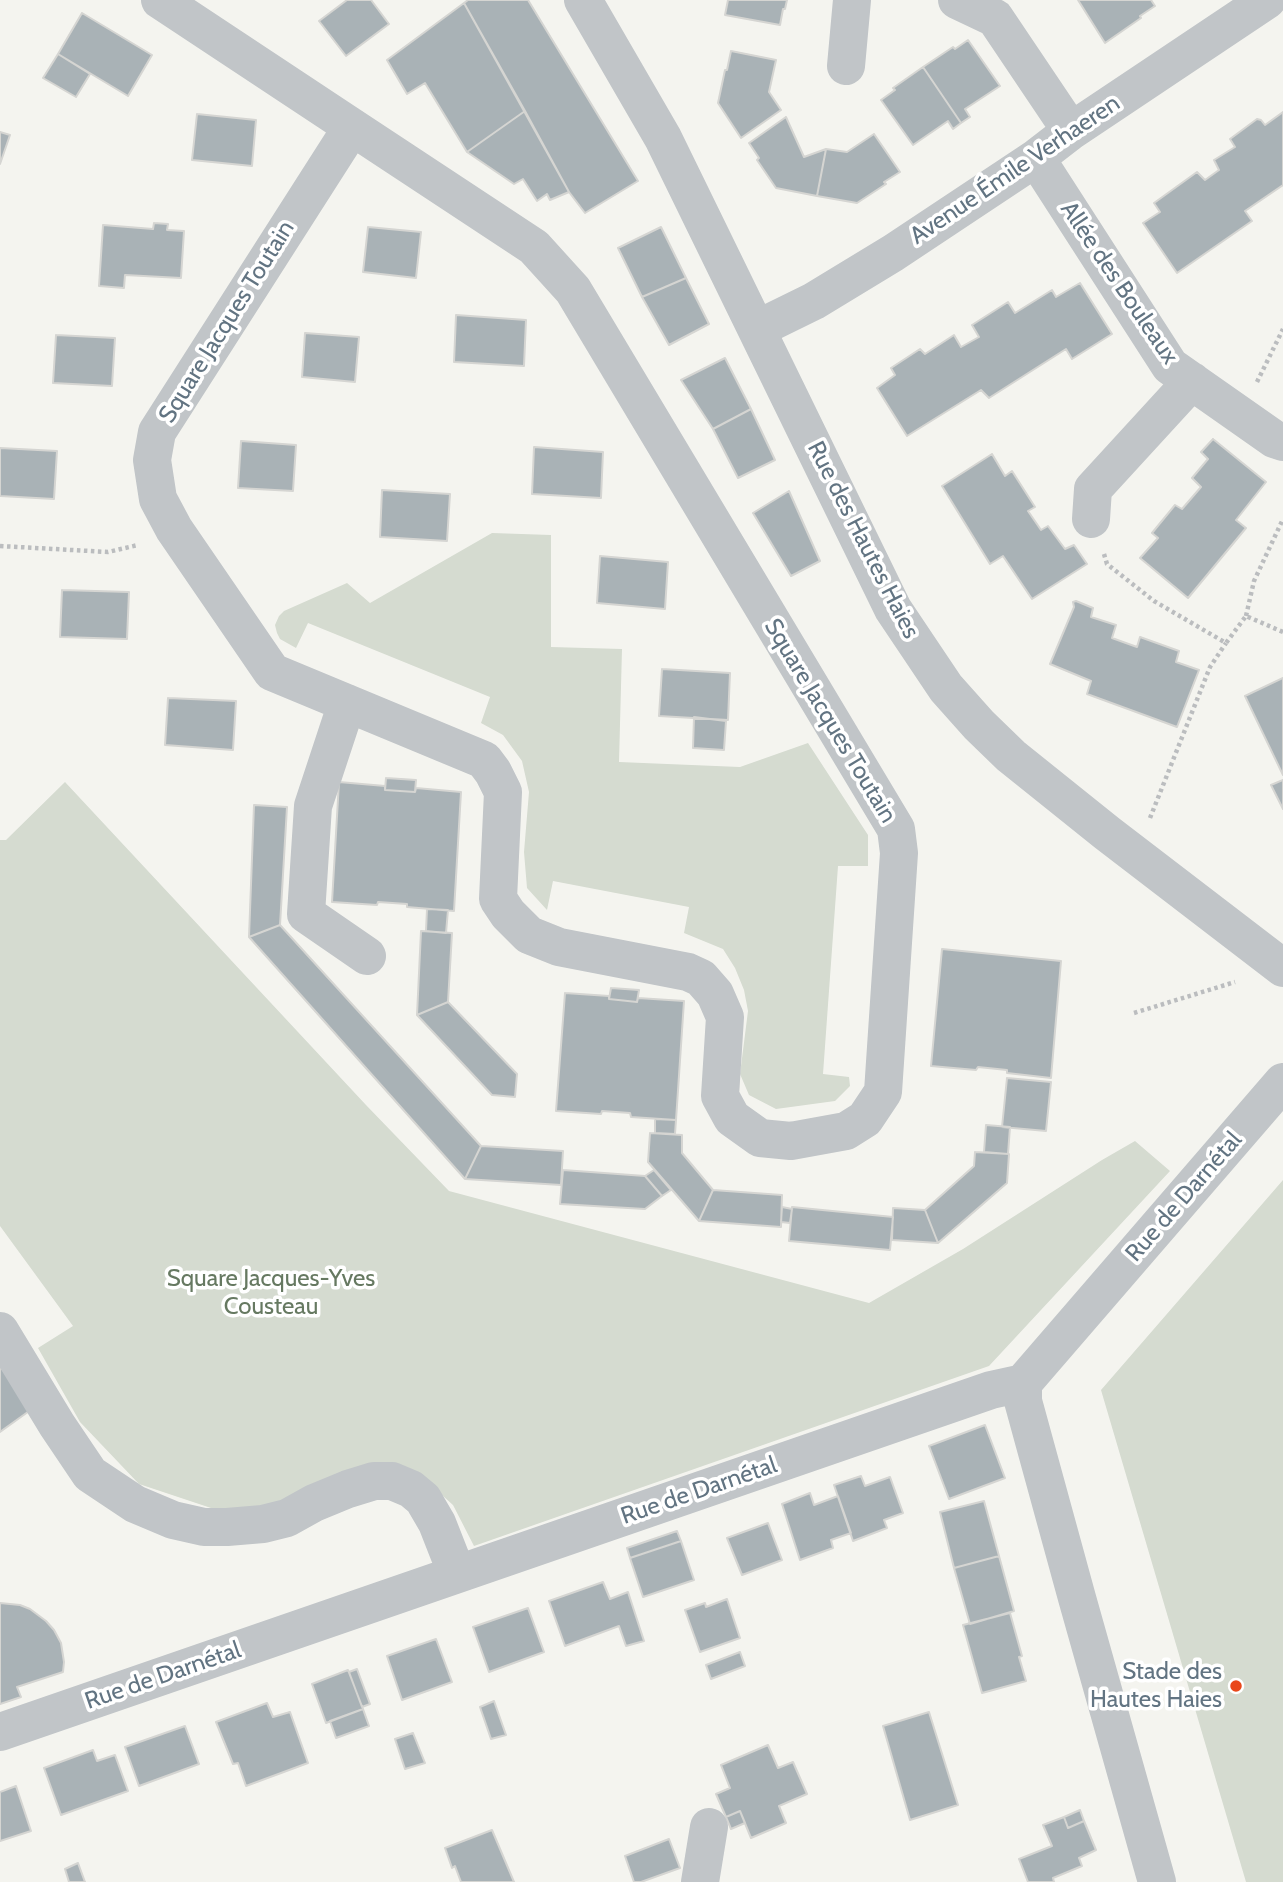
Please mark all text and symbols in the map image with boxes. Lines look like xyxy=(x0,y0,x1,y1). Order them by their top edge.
street label: Avenue Émile Verhaeren xyxy=(905,89,1125,251)
street label: Allée des Bouleaux xyxy=(1054,196,1184,370)
street label: Square Jacques Toutain xyxy=(153,216,301,428)
street label: Rue des Hautes Haies xyxy=(801,437,925,643)
street label: Square Jacques Toutain xyxy=(758,614,902,828)
street label: Rue de Darnétal xyxy=(1120,1126,1248,1268)
park label: Square Jacques-Yves Cousteau xyxy=(167,1265,375,1321)
street label: Rue de Darnétal xyxy=(617,1451,781,1531)
street label: Rue de Darnétal xyxy=(81,1636,245,1716)
place label: Stade des Hautes Haies xyxy=(1090,1658,1222,1714)
marker: Stade des Hautes Haies xyxy=(1228,1678,1244,1694)

